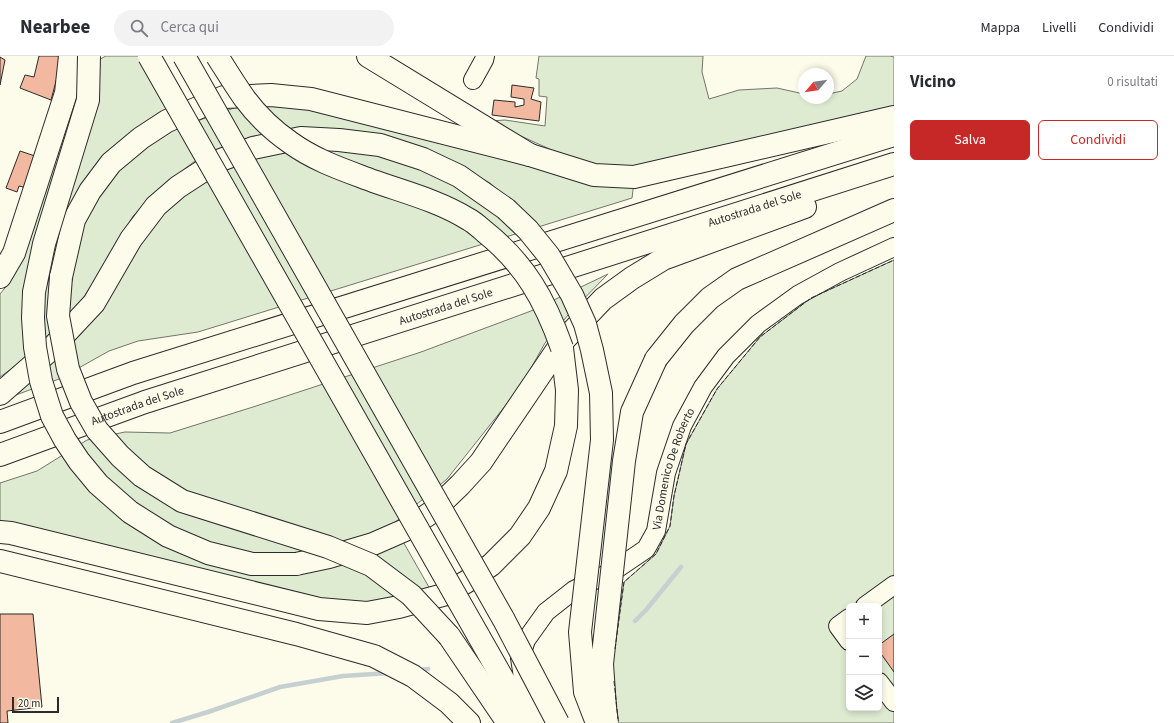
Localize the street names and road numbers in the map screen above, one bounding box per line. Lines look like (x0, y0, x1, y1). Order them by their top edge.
street label: Autostrada del Sole (706, 185, 804, 231)
street label: Autostrada del Sole (397, 284, 495, 329)
street label: Autostrada del Sole (88, 382, 186, 430)
street label: Via Domenico De Roberto (648, 404, 699, 531)

